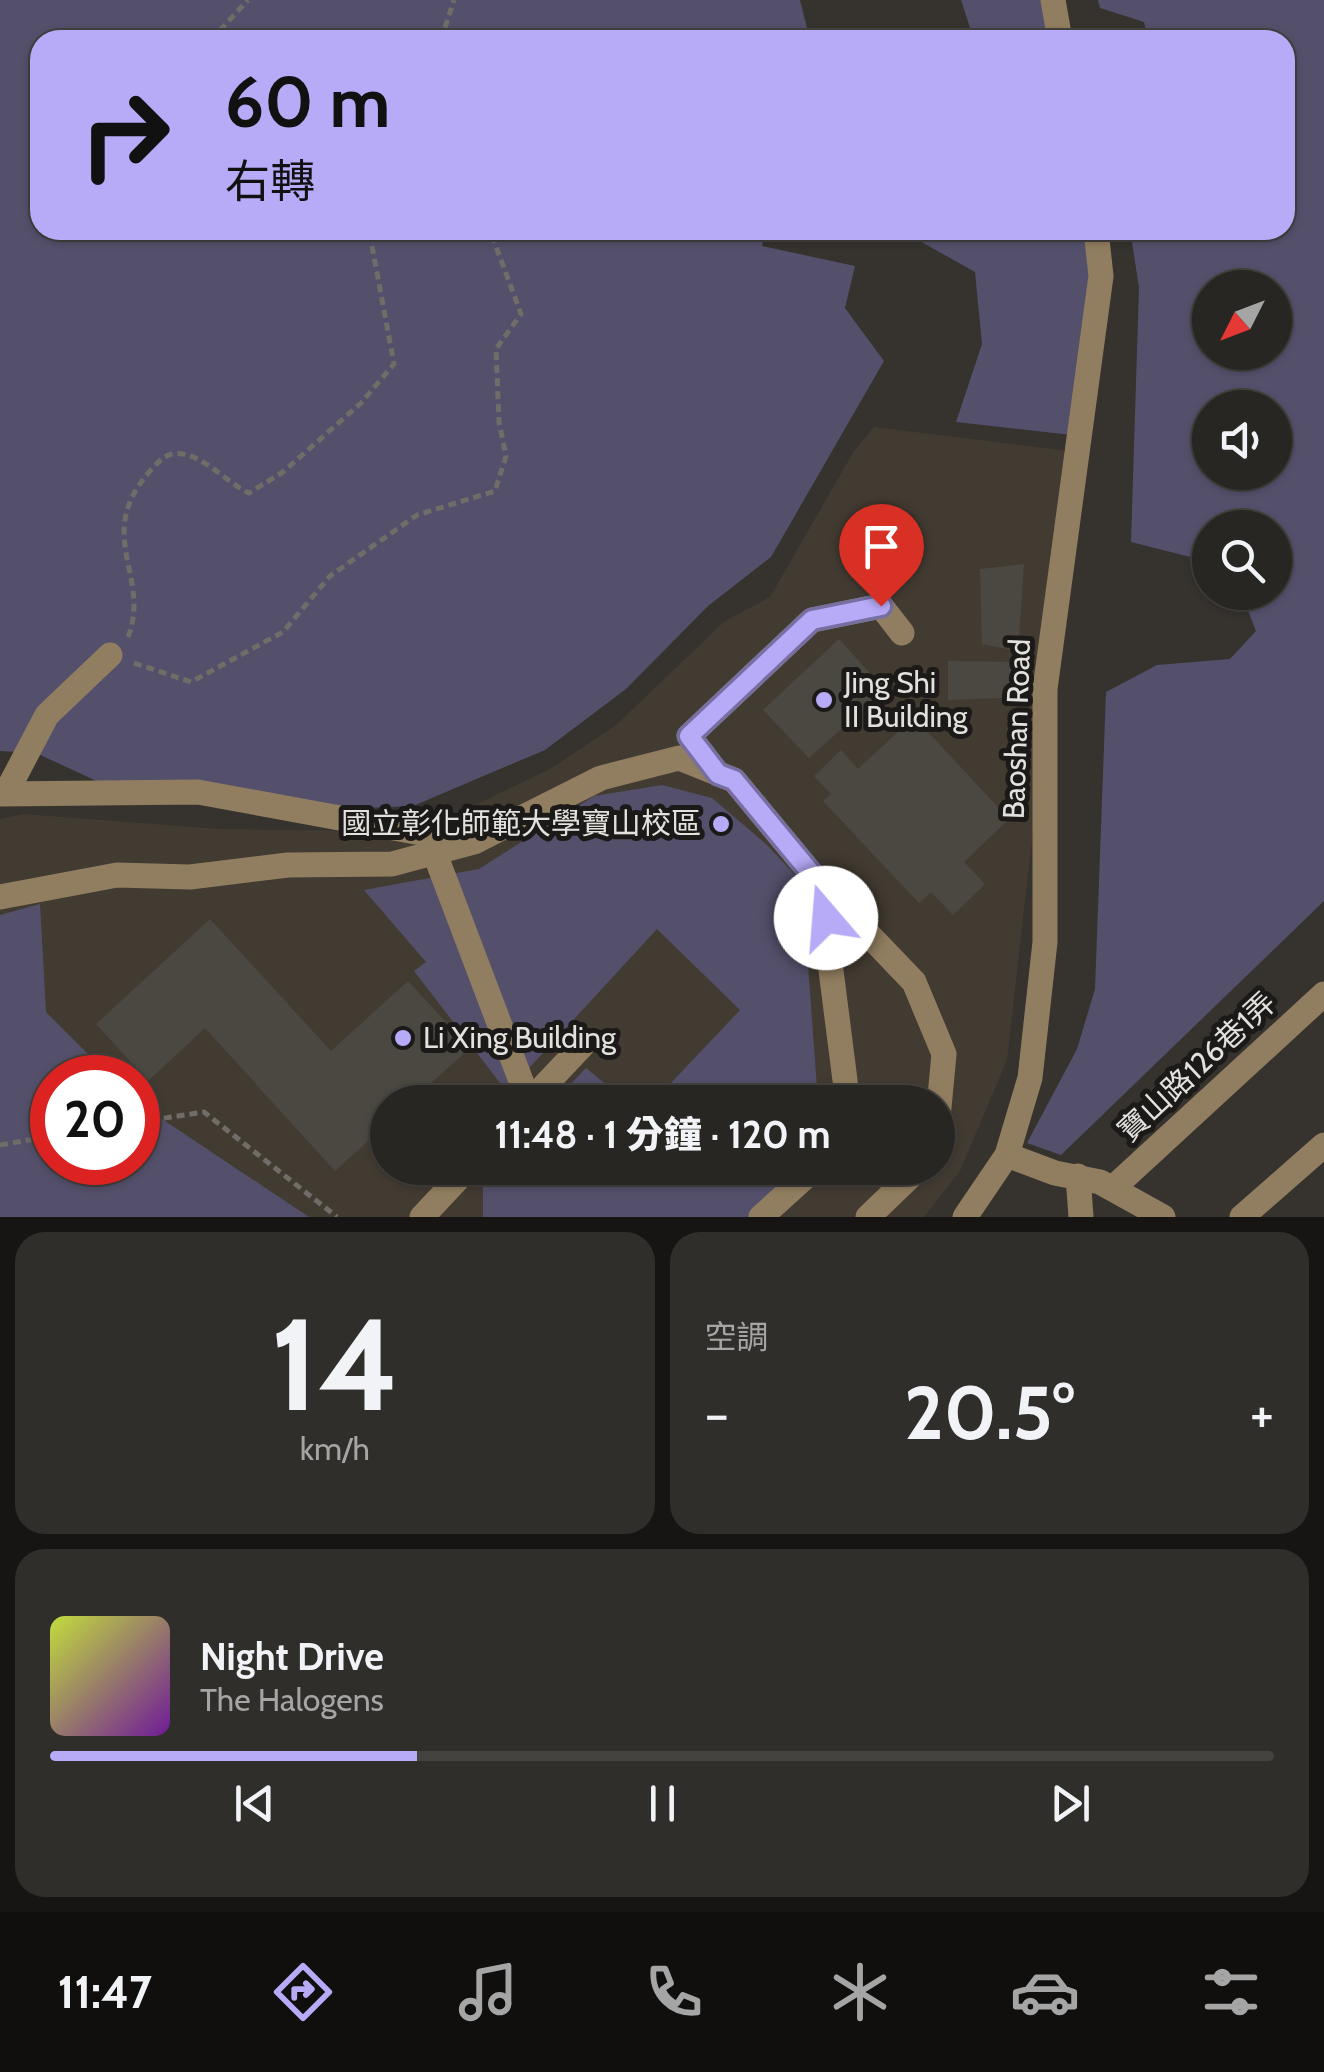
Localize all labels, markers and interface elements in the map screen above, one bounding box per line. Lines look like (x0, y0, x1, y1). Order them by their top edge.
text: 60 m (225, 59, 390, 145)
icon: right (60, 70, 190, 200)
text: 右轉 (225, 154, 315, 208)
north arrow (1192, 270, 1292, 370)
map controls (1192, 270, 1292, 610)
button: sound (1192, 390, 1292, 490)
pin (839, 504, 924, 607)
button: search (1192, 510, 1292, 610)
icon: arrive (854, 519, 909, 574)
street label: Baoshan Road (995, 638, 1038, 820)
place label: Jing Shi II Building (843, 664, 969, 735)
marker: Jing Shi II Building (813, 689, 835, 711)
place label: 國立彰化師範大學寶山校區 (341, 805, 701, 842)
marker: 國立彰化師範大學寶山校區 (710, 813, 732, 835)
position arrow (774, 866, 878, 970)
street label: 寶山路126巷1弄 (1110, 984, 1283, 1149)
place label: Li Xing Building (423, 1019, 617, 1056)
marker: Li Xing Building (392, 1027, 414, 1049)
speed limit sign: 20 (30, 1055, 160, 1185)
text: 11:48 · 1 分鐘 · 120 m (495, 1111, 830, 1158)
text: 14 (270, 1285, 399, 1443)
text: 空調 (705, 1317, 769, 1356)
text: 20.5° (904, 1367, 1074, 1458)
text: − (705, 1380, 729, 1447)
text: + (1250, 1380, 1274, 1447)
text: km/h (300, 1429, 370, 1468)
text: Night Drive (200, 1633, 384, 1680)
text: The Halogens (200, 1680, 384, 1719)
icon: previous (227, 1776, 282, 1831)
icon: pause (635, 1776, 690, 1831)
icon: next (1043, 1776, 1098, 1831)
icon: directions (268, 1957, 338, 2027)
icon: music (453, 1957, 523, 2027)
icon: phone (639, 1957, 709, 2027)
icon: climate (825, 1957, 895, 2027)
icon: car (1010, 1957, 1080, 2027)
icon: filters (1196, 1957, 1266, 2027)
text: 11:47 (58, 1965, 152, 2019)

